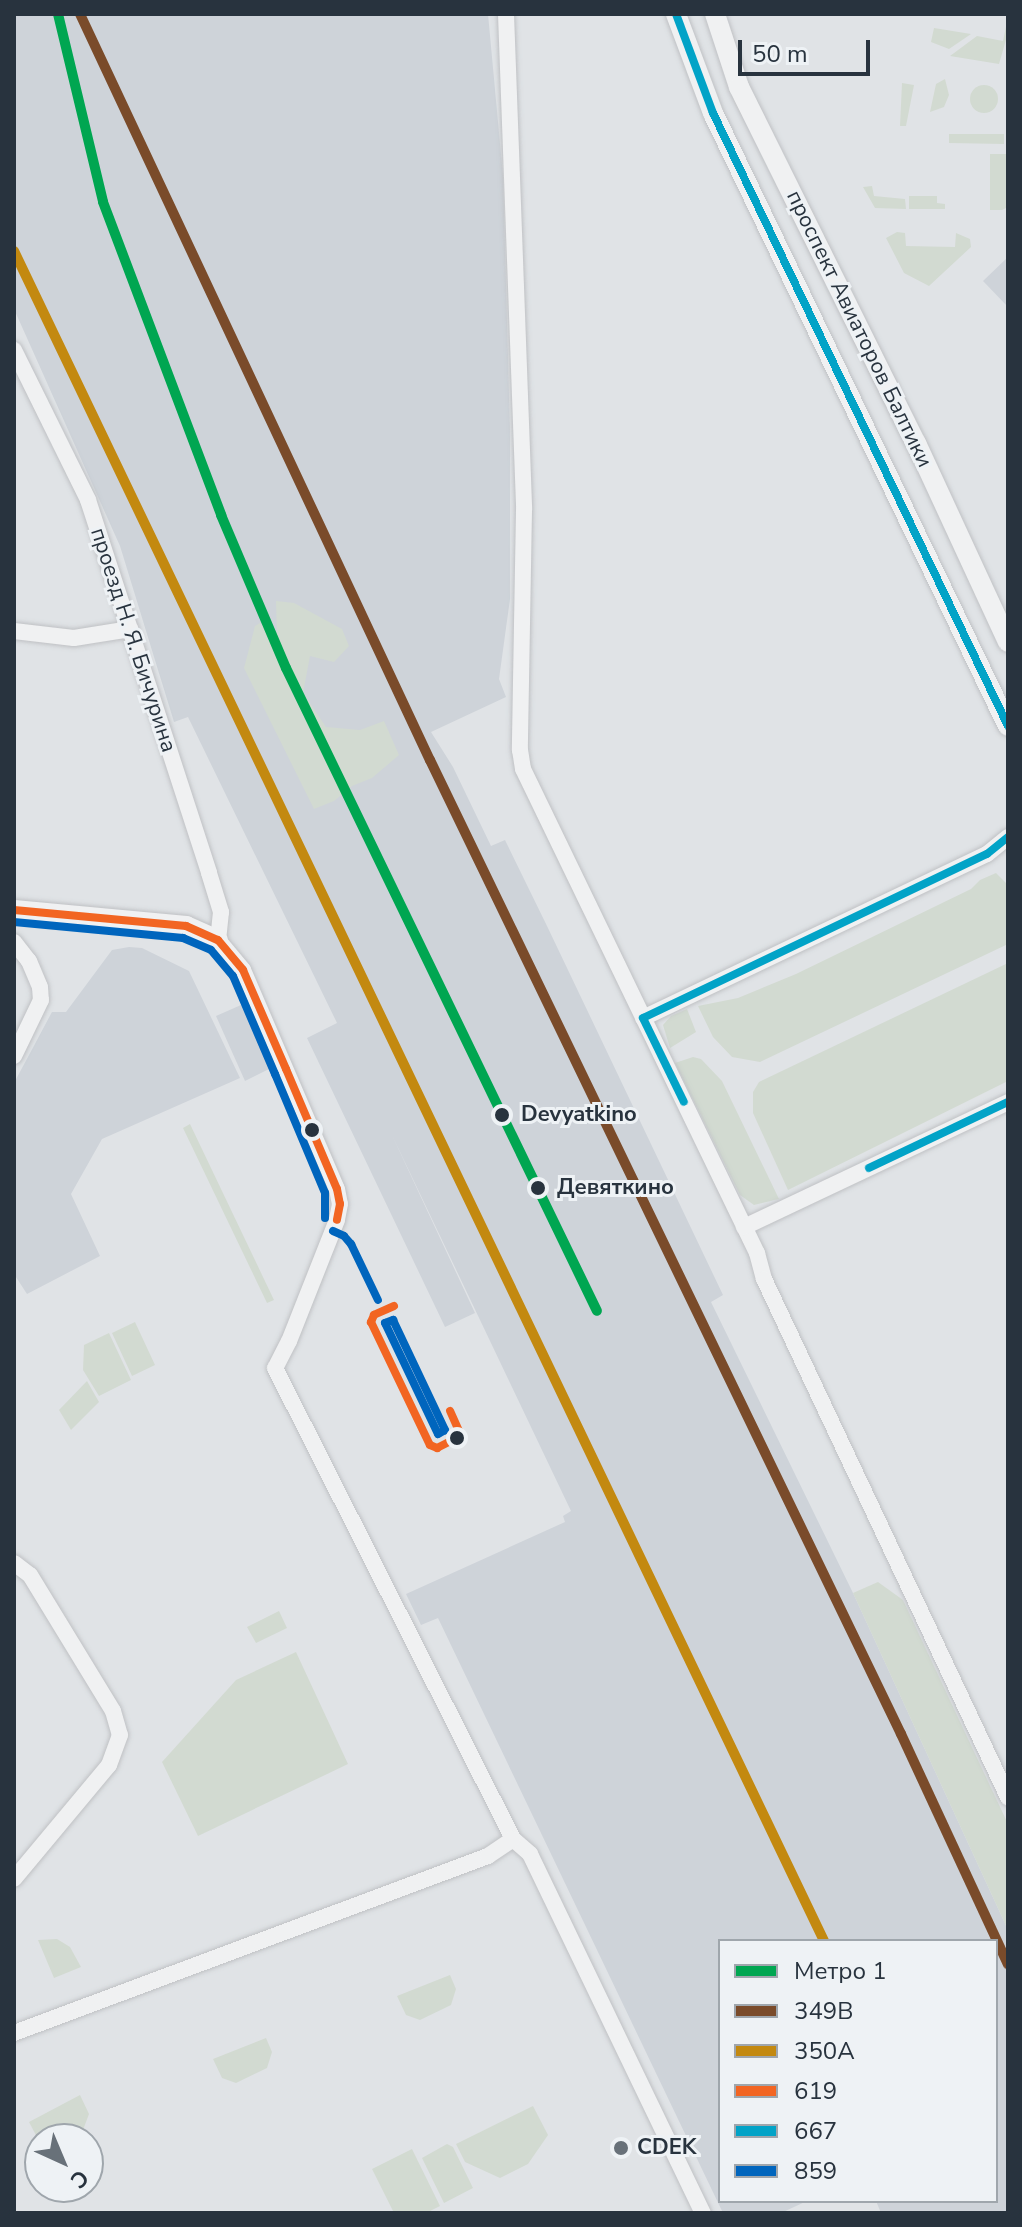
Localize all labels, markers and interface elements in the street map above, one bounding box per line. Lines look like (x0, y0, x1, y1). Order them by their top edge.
scale bar (742, 24, 874, 74)
text: 50 m (752, 38, 808, 70)
street label: проспект Авиаторов Балтики (780, 186, 938, 472)
street label: проезд Н. Я. Бичурина (84, 524, 182, 756)
place label: Devyatkino (521, 1102, 637, 1128)
marker: Devyatkino (490, 1103, 514, 1127)
unlabelled marker (304, 1122, 320, 1138)
place label: Девяткино (557, 1175, 674, 1201)
marker: Девяткино (526, 1176, 550, 1200)
unlabelled marker (449, 1430, 465, 1446)
legend (718, 1939, 998, 2203)
text: Метро 1 (794, 1955, 887, 1987)
text: 349В (794, 1995, 853, 2027)
text: 350А (794, 2035, 855, 2067)
text: 619 (794, 2075, 837, 2107)
text: 667 (794, 2115, 837, 2147)
north arrow (24, 2123, 104, 2203)
place label: CDEK (637, 2135, 696, 2161)
marker: CDEK (612, 2139, 630, 2157)
text: 859 (794, 2155, 837, 2187)
text: С (63, 2163, 95, 2195)

